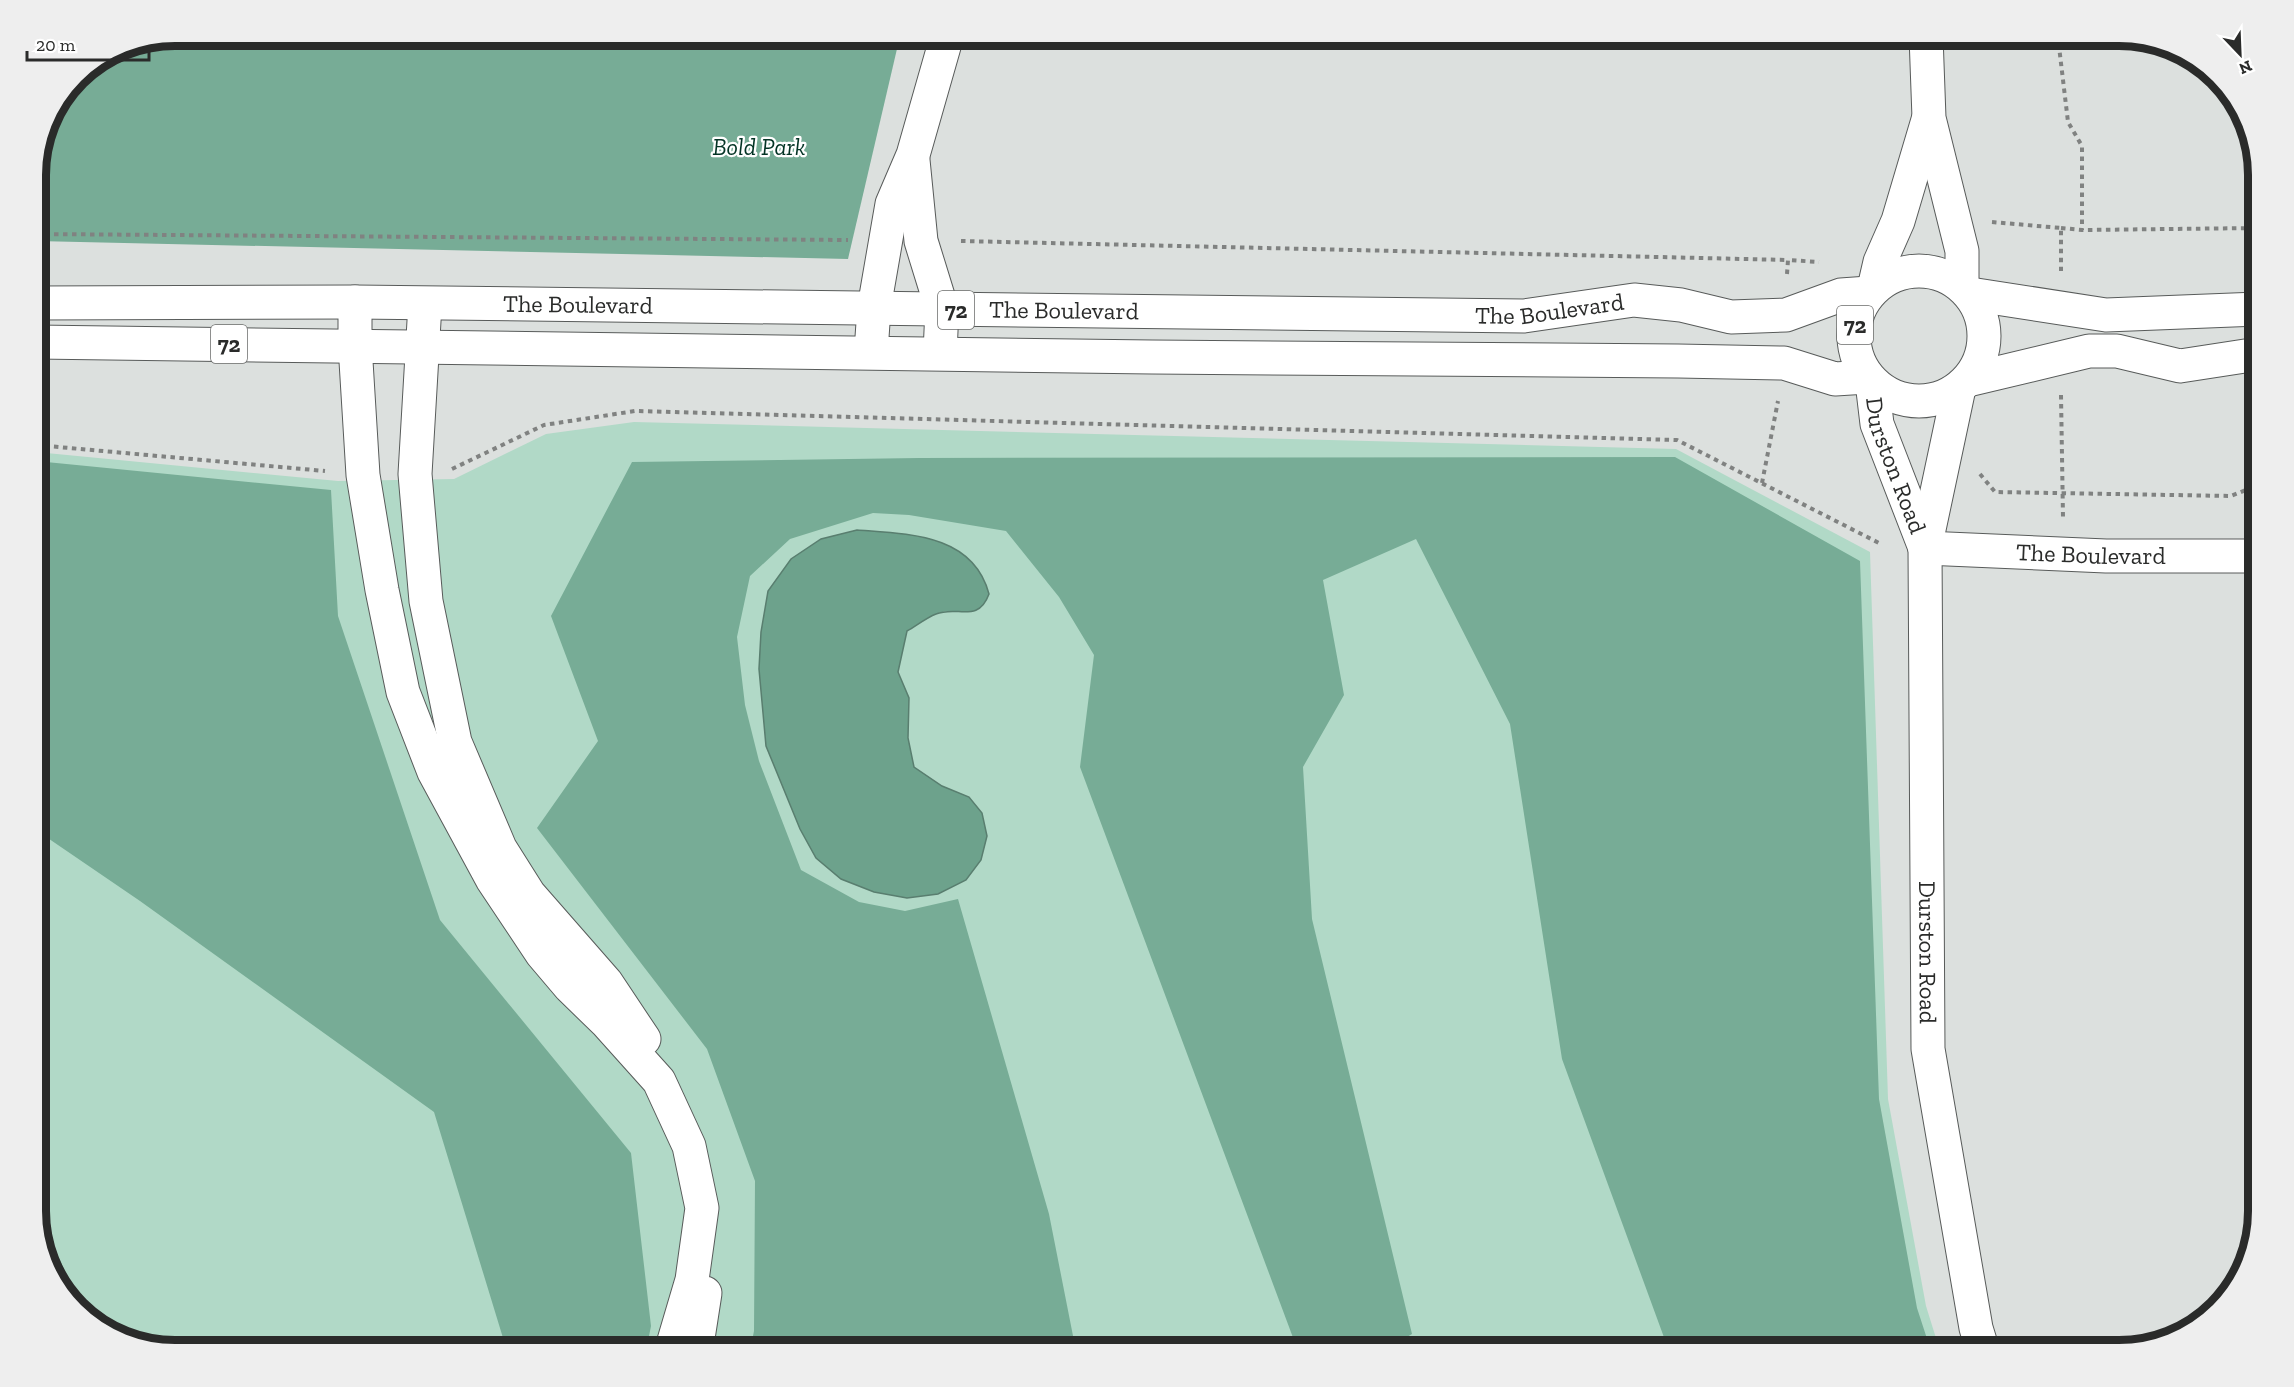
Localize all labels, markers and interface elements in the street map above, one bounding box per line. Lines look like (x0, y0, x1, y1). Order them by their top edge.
scale bar (27, 24, 148, 62)
north arrow (2210, 24, 2270, 84)
text: 20 m (36, 34, 76, 56)
text: N (2236, 56, 2255, 78)
park label: Bold Park (712, 132, 806, 161)
street label: The Boulevard (1475, 287, 1626, 330)
street label: The Boulevard (503, 289, 653, 320)
road number: 72 (938, 291, 974, 329)
street label: The Boulevard (989, 295, 1139, 325)
road number: 72 (1837, 306, 1873, 344)
road number: 72 (211, 325, 247, 363)
street label: Durston Road (1860, 396, 1933, 537)
street label: The Boulevard (2015, 537, 2166, 570)
street label: Durston Road (1913, 881, 1943, 1024)

